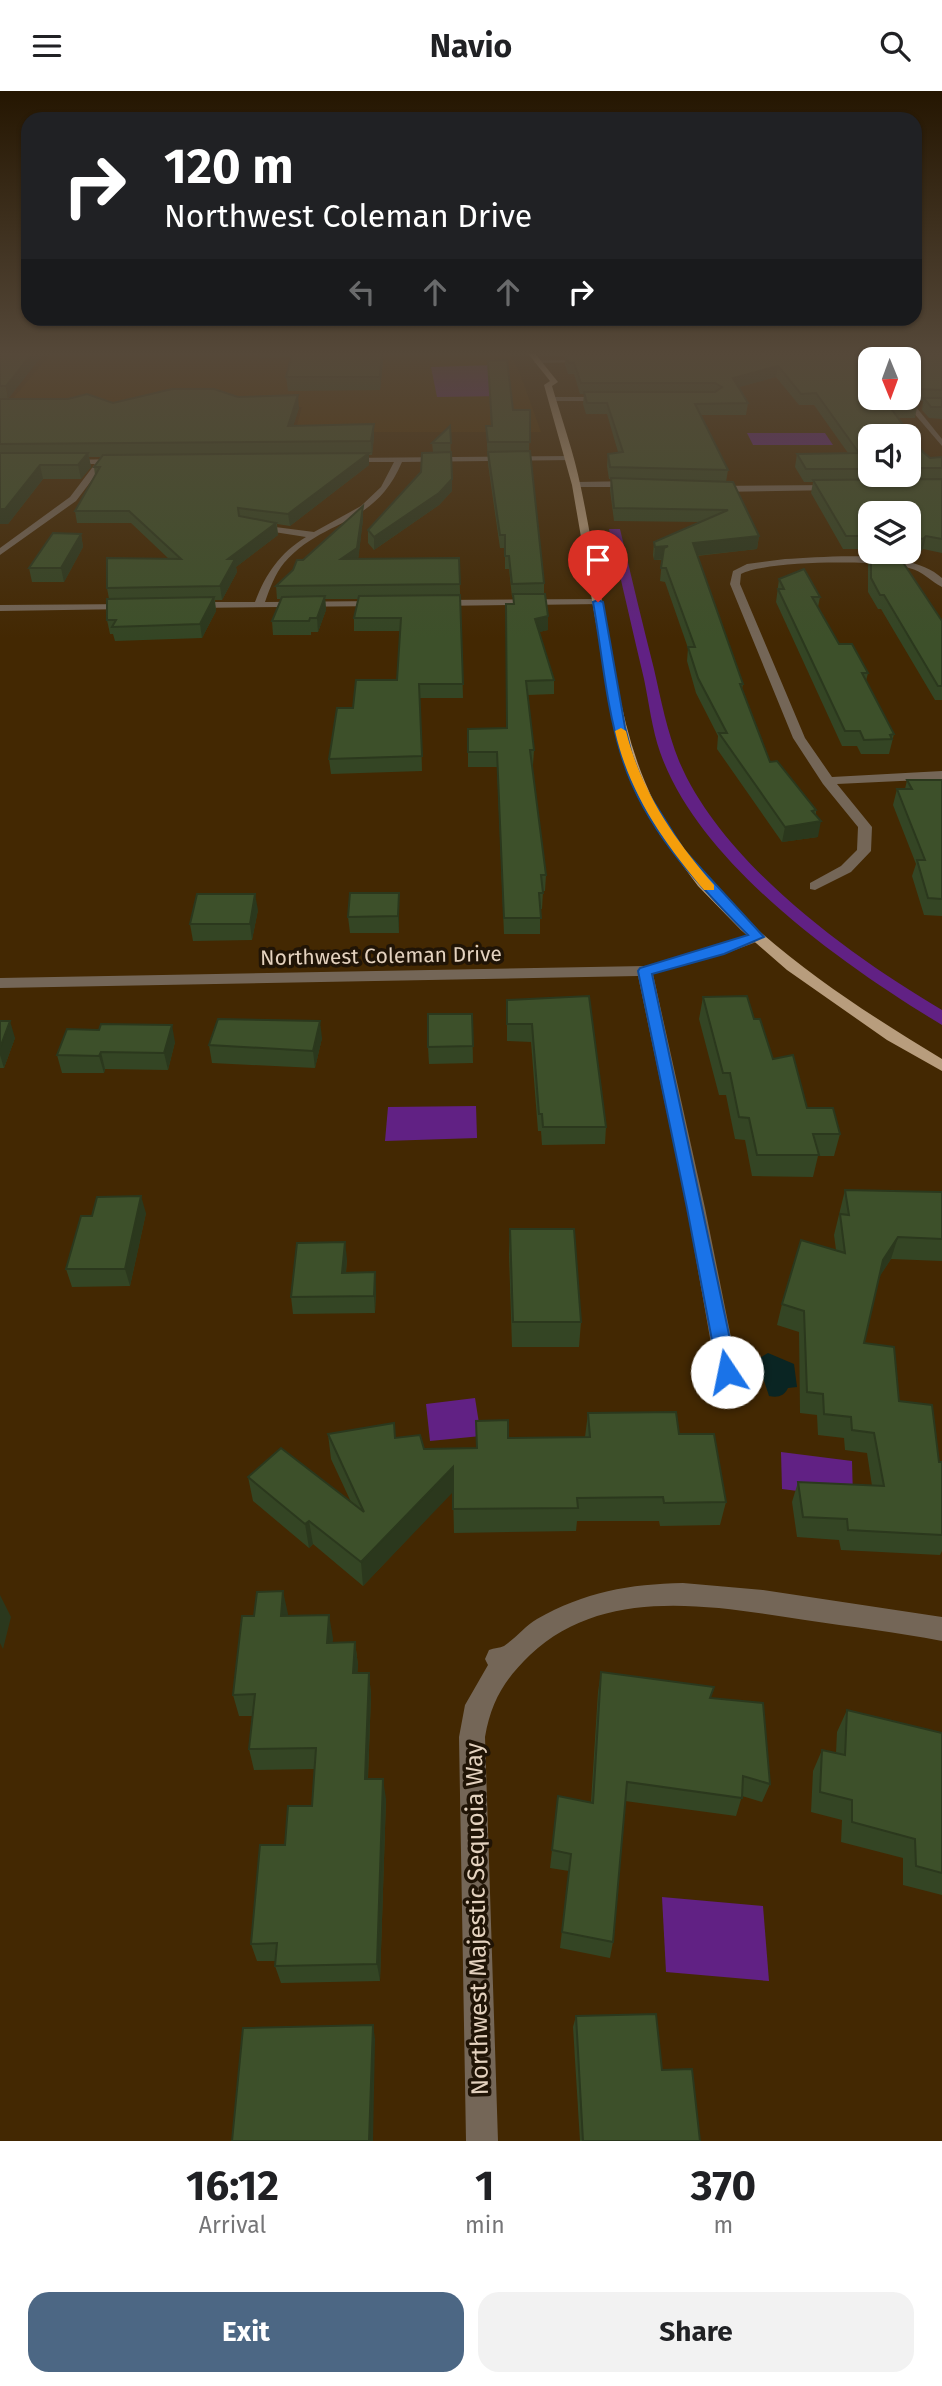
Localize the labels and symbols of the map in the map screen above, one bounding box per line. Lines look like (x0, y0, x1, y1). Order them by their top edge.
north arrow (858, 347, 920, 409)
pin (568, 530, 628, 602)
street label: Northwest Coleman Drive (260, 941, 502, 971)
position arrow (690, 1335, 764, 1409)
street label: Northwest Majestic Sequoia Way (460, 1742, 494, 2096)

